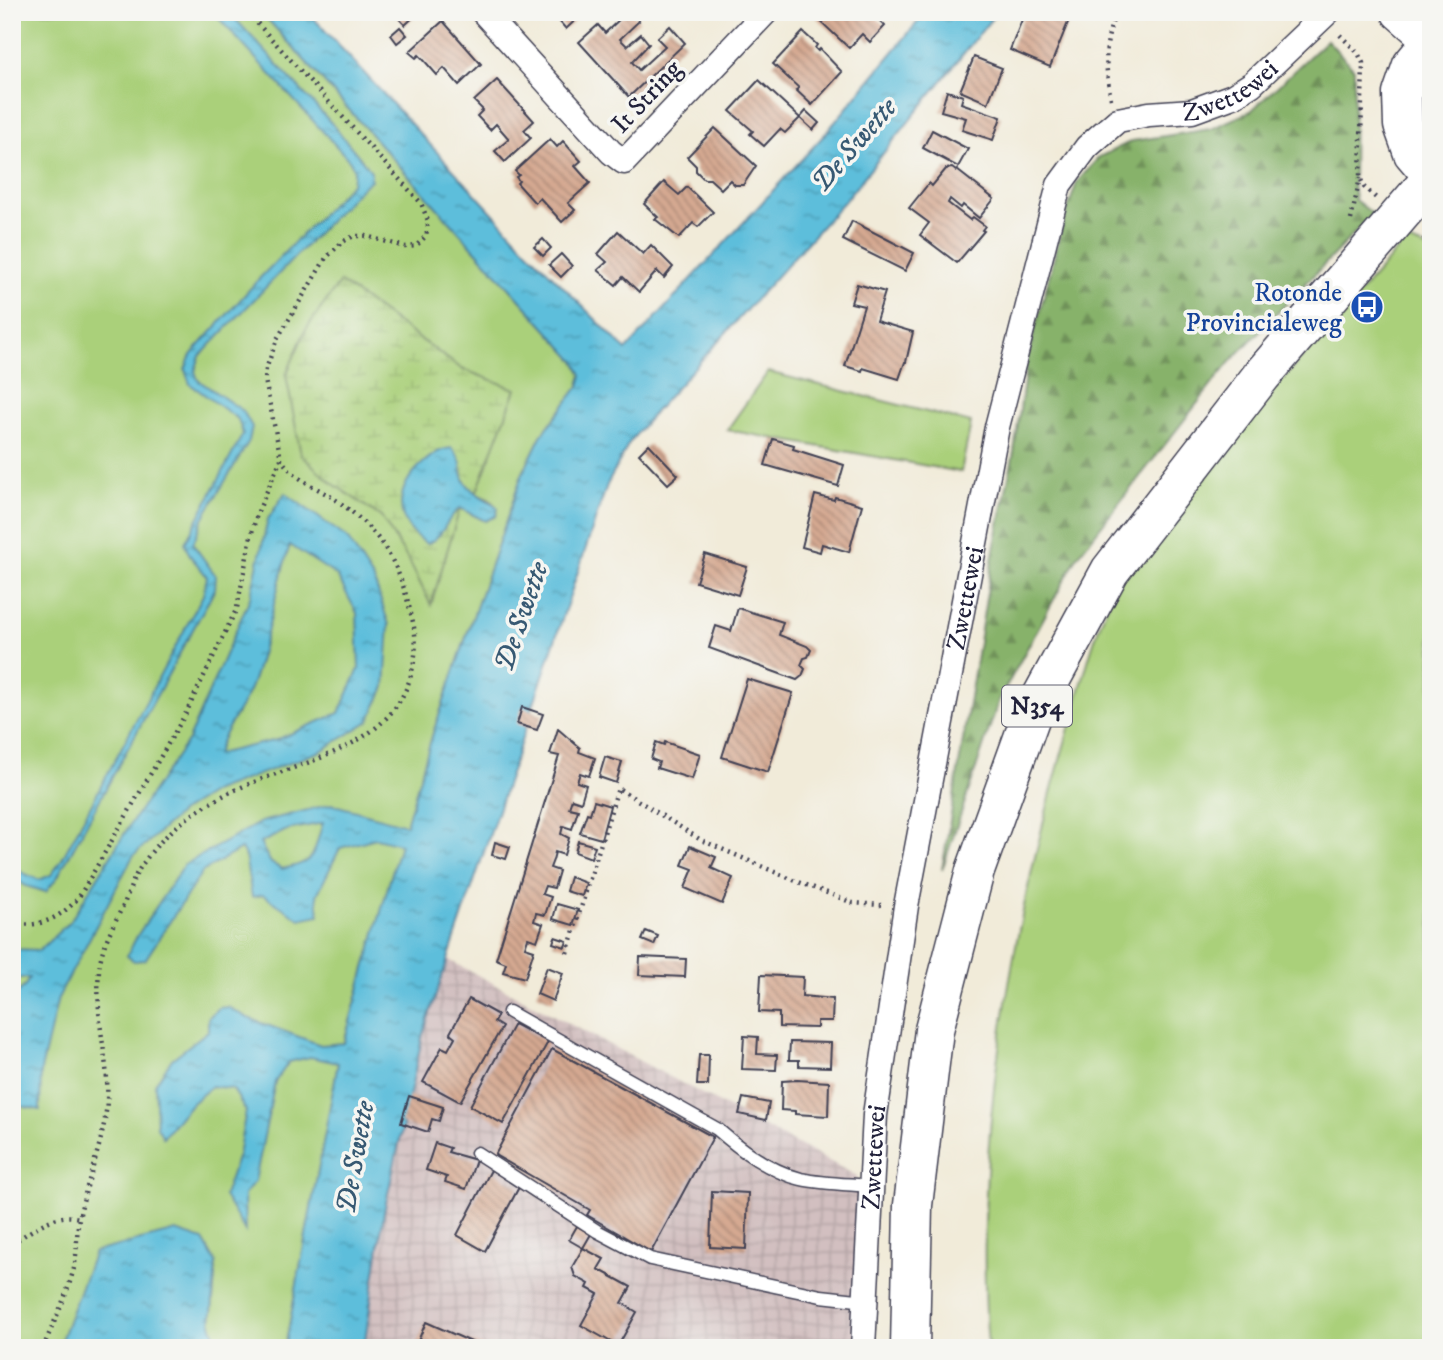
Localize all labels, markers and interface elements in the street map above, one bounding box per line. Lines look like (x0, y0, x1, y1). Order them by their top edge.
street label: It String (605, 53, 690, 141)
street label: Zwettewei (1182, 53, 1286, 130)
water label: De Swette (804, 90, 905, 199)
place label: Rotonde Provincialeweg (1186, 277, 1342, 340)
bus stop icon: Rotonde Provincialeweg (1348, 288, 1386, 326)
street label: Zwettewei (940, 544, 992, 653)
water label: De Swette (486, 556, 557, 676)
road number: N354 (1002, 686, 1072, 726)
water label: De Swette (328, 1097, 383, 1216)
street label: Zwettewei (855, 1103, 894, 1211)

